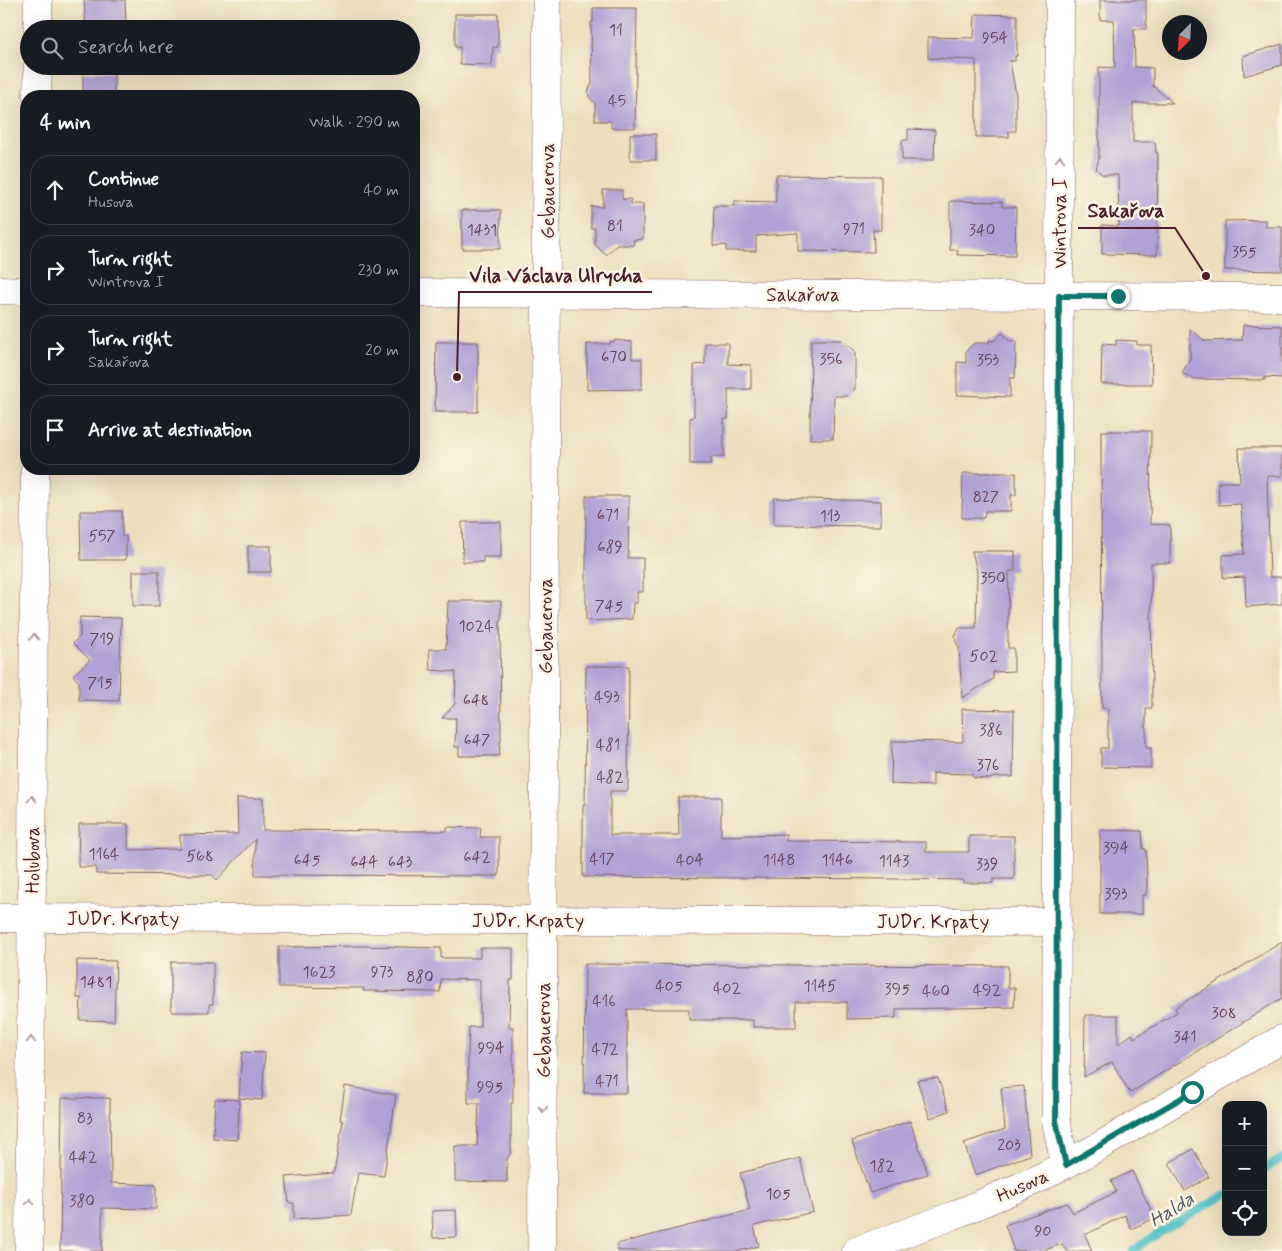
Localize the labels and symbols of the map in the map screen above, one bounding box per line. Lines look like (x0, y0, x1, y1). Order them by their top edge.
north arrow (1162, 15, 1207, 60)
house number: 11 (609, 20, 623, 41)
house number: 954 (982, 28, 1008, 49)
house number: 45 (608, 91, 626, 112)
street label: Gebauerova (536, 143, 561, 239)
one-way arrow (1055, 155, 1065, 163)
street label: Wintrova I (1048, 178, 1073, 268)
callout: Sakařova (1078, 193, 1175, 228)
text: Sakařova (1087, 198, 1165, 225)
house number: 81 (607, 216, 623, 237)
house number: 971 (843, 219, 865, 240)
house number: 1431 (467, 220, 497, 241)
house number: 340 (969, 220, 995, 241)
house number: 355 (1232, 242, 1256, 263)
callout: Vila Václava Ulrycha (459, 257, 652, 292)
text: Vila Václava Ulrycha (469, 263, 643, 290)
street label: Sakařova (766, 283, 840, 308)
route end (1107, 285, 1130, 308)
house number: 670 (601, 347, 627, 368)
house number: 356 (819, 349, 843, 370)
house number: 353 (977, 350, 1000, 371)
house number: 827 (973, 487, 999, 508)
house number: 671 (597, 505, 619, 526)
house number: 113 (820, 506, 841, 527)
house number: 557 (88, 526, 116, 547)
house number: 689 (597, 537, 623, 558)
house number: 350 (980, 568, 1006, 589)
street label: Gebauerova (534, 578, 559, 674)
house number: 745 (595, 596, 623, 617)
house number: 1024 (458, 616, 494, 637)
house number: 719 (89, 629, 115, 650)
one-way arrow (29, 632, 39, 640)
house number: 502 (970, 646, 999, 667)
house number: 715 (87, 673, 113, 694)
house number: 493 (594, 687, 620, 708)
house number: 648 (463, 690, 489, 711)
house number: 386 (979, 720, 1003, 741)
house number: 647 (464, 730, 490, 751)
house number: 481 (596, 735, 620, 756)
house number: 376 (977, 755, 999, 776)
house number: 482 (596, 767, 624, 788)
one-way arrow (27, 795, 38, 803)
street label: Holubova (21, 827, 46, 893)
house number: 394 (1103, 838, 1129, 859)
house number: 1164 (89, 844, 119, 865)
house number: 568 (186, 846, 214, 867)
house number: 642 (463, 847, 491, 868)
house number: 417 (589, 849, 615, 870)
house number: 645 (294, 850, 320, 871)
house number: 404 (676, 850, 704, 871)
house number: 1148 (763, 850, 795, 871)
house number: 1146 (821, 850, 853, 871)
house number: 1143 (879, 851, 909, 872)
house number: 644 (350, 852, 378, 873)
house number: 643 (388, 852, 413, 873)
house number: 339 (976, 854, 998, 875)
house number: 393 (1104, 884, 1128, 905)
street label: JUDr. Krpaty (67, 907, 179, 932)
street label: JUDr. Krpaty (472, 909, 584, 934)
street label: JUDr. Krpaty (877, 910, 989, 935)
house number: 1623 (303, 962, 335, 983)
house number: 973 (371, 962, 394, 983)
house number: 880 (406, 967, 434, 988)
house number: 1481 (80, 972, 112, 993)
house number: 405 (655, 976, 683, 997)
house number: 1145 (803, 976, 837, 997)
house number: 402 (713, 978, 741, 999)
house number: 395 (884, 979, 910, 1000)
house number: 492 (973, 980, 1002, 1001)
house number: 460 (922, 981, 950, 1002)
street label: Gebauerova (532, 982, 557, 1078)
house number: 416 (592, 991, 616, 1012)
house number: 308 (1211, 1003, 1237, 1024)
house number: 341 (1173, 1027, 1197, 1048)
one-way arrow (26, 1036, 36, 1044)
house number: 994 (478, 1038, 504, 1059)
house number: 472 (592, 1039, 619, 1060)
house number: 471 (595, 1071, 619, 1092)
house number: 995 (477, 1077, 503, 1098)
route start (1181, 1081, 1204, 1104)
one-way arrow (538, 1105, 548, 1113)
house number: 83 (77, 1108, 93, 1129)
house number: 203 (997, 1135, 1021, 1156)
house number: 442 (69, 1147, 98, 1168)
house number: 182 (869, 1156, 895, 1177)
street label: Husova (993, 1164, 1053, 1209)
house number: 105 (765, 1184, 791, 1205)
water label: Halda (1144, 1186, 1200, 1235)
house number: 380 (69, 1191, 95, 1212)
one-way arrow (25, 1198, 35, 1206)
house number: 90 (1034, 1221, 1052, 1242)

